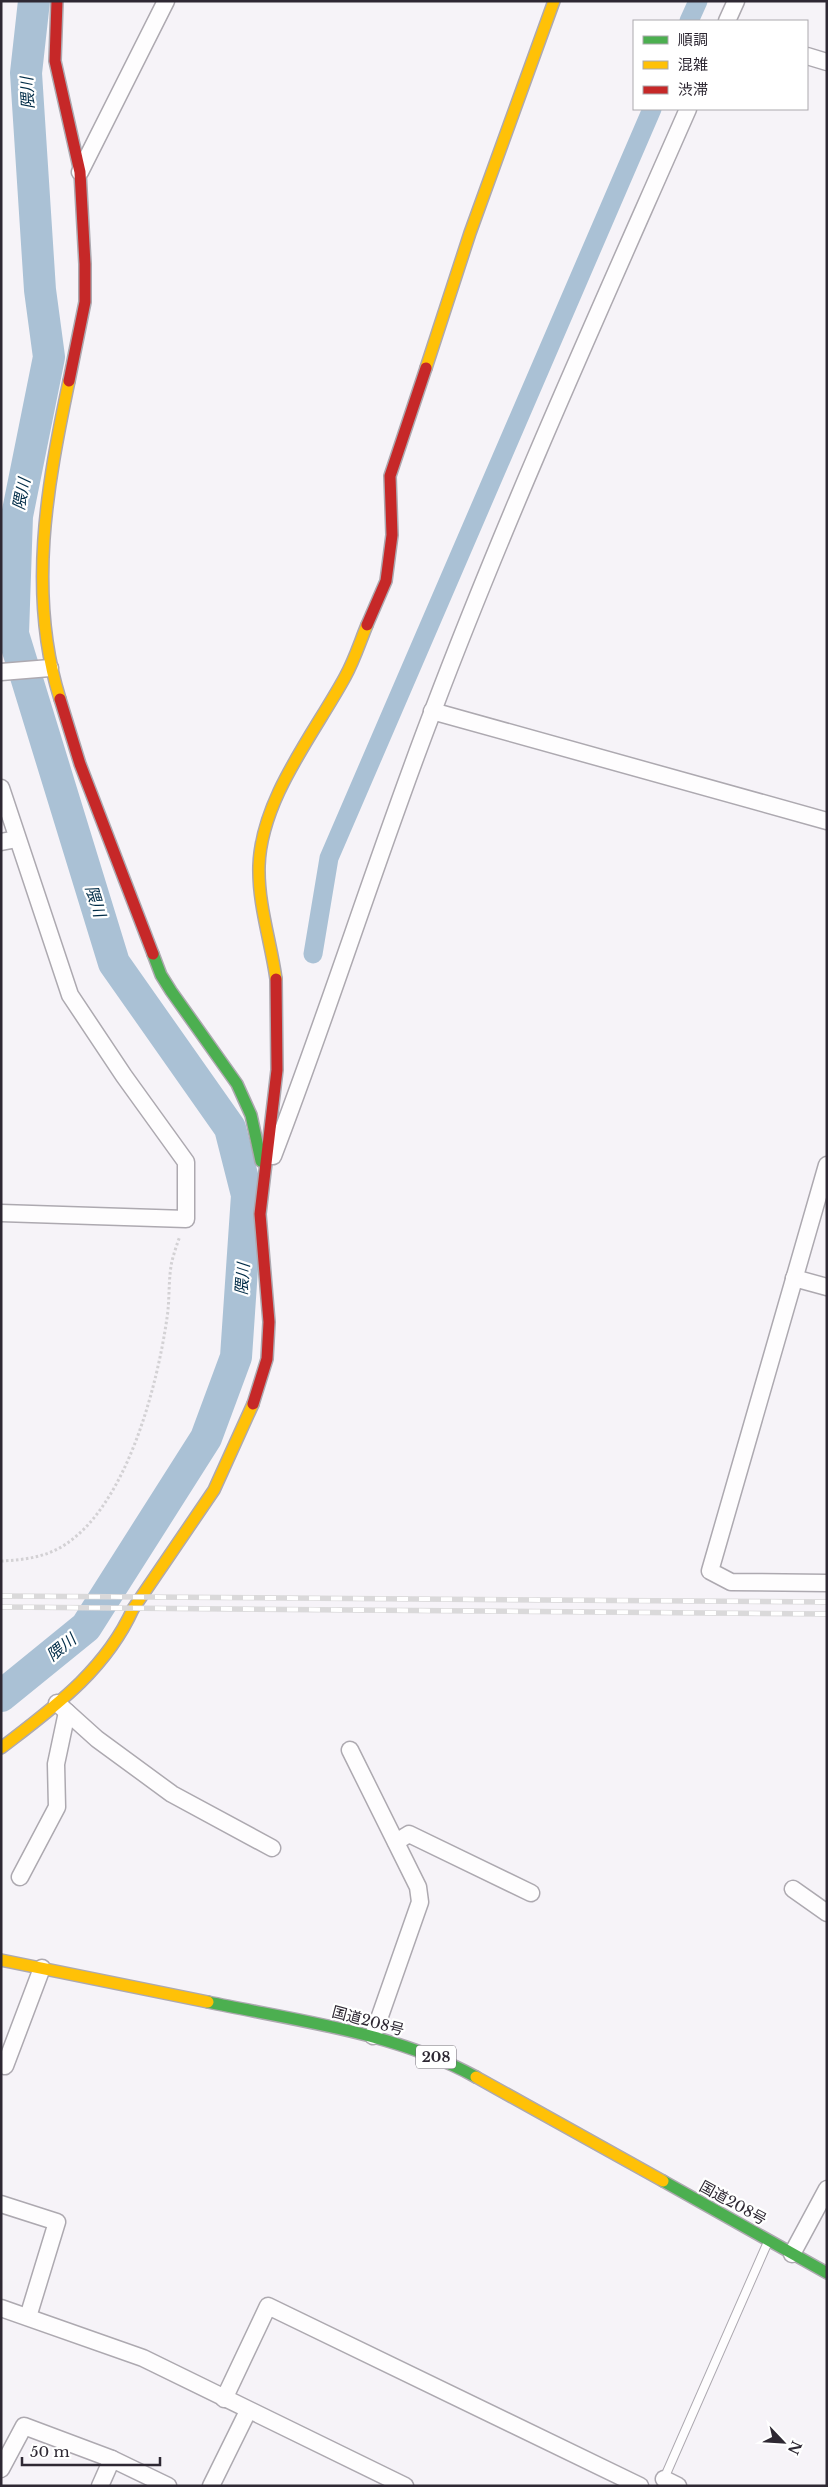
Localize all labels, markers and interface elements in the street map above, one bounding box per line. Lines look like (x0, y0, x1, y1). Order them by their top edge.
legend (633, 20, 808, 110)
text: 順調 (678, 30, 708, 49)
text: 混雑 (678, 55, 708, 74)
water label: 隈川 (16, 75, 38, 110)
text: 渋滞 (678, 80, 708, 99)
water label: 隈川 (8, 474, 34, 512)
water label: 隈川 (82, 883, 111, 921)
water label: 隈川 (231, 1260, 253, 1296)
water label: 隈川 (42, 1628, 81, 1665)
street label: 国道208号 (330, 2002, 406, 2039)
road number: 208 (416, 2045, 456, 2068)
street label: 国道208号 (696, 2176, 770, 2229)
north arrow (758, 2417, 808, 2467)
scale bar (22, 2434, 160, 2466)
text: N (784, 2438, 806, 2457)
text: 50 m (30, 2442, 70, 2461)

